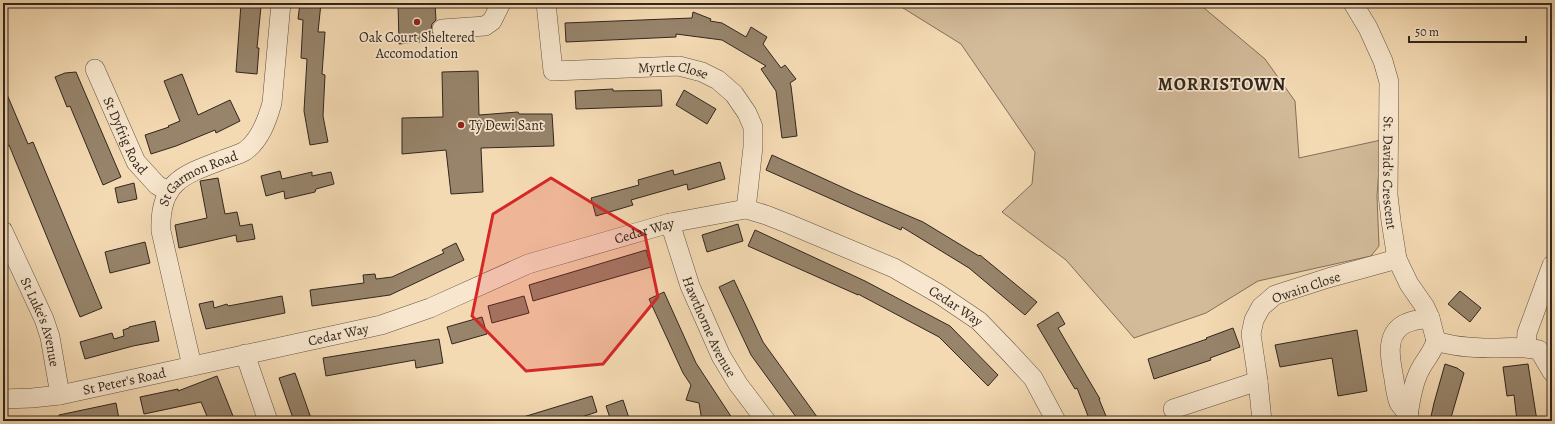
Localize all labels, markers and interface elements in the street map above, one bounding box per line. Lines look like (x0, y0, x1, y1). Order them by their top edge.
marker: Oak Court Sheltered Accomodation (412, 17, 422, 27)
scale bar (1409, 18, 1526, 44)
text: 50 m (1415, 24, 1439, 40)
place label: Oak Court Sheltered Accomodation (359, 28, 476, 63)
street label: Myrtle Close (638, 57, 712, 84)
district label: MORRISTOWN (1158, 72, 1286, 96)
street label: St Dyfrig Road (98, 94, 152, 179)
place label: Tŷ Dewi Sant (469, 116, 544, 135)
street label: St. David's Crescent (1378, 116, 1401, 231)
marker: Tŷ Dewi Sant (456, 120, 466, 130)
street label: St Garmon Road (154, 146, 241, 209)
street label: Cedar Way (612, 213, 676, 249)
street label: Owain Close (1269, 267, 1343, 308)
street label: St Luke's Avenue (16, 274, 64, 368)
street label: Hawthorne Avenue (678, 274, 741, 381)
street label: Cedar Way (925, 281, 987, 331)
street label: Cedar Way (306, 319, 371, 351)
street label: St Peter's Road (81, 363, 168, 400)

